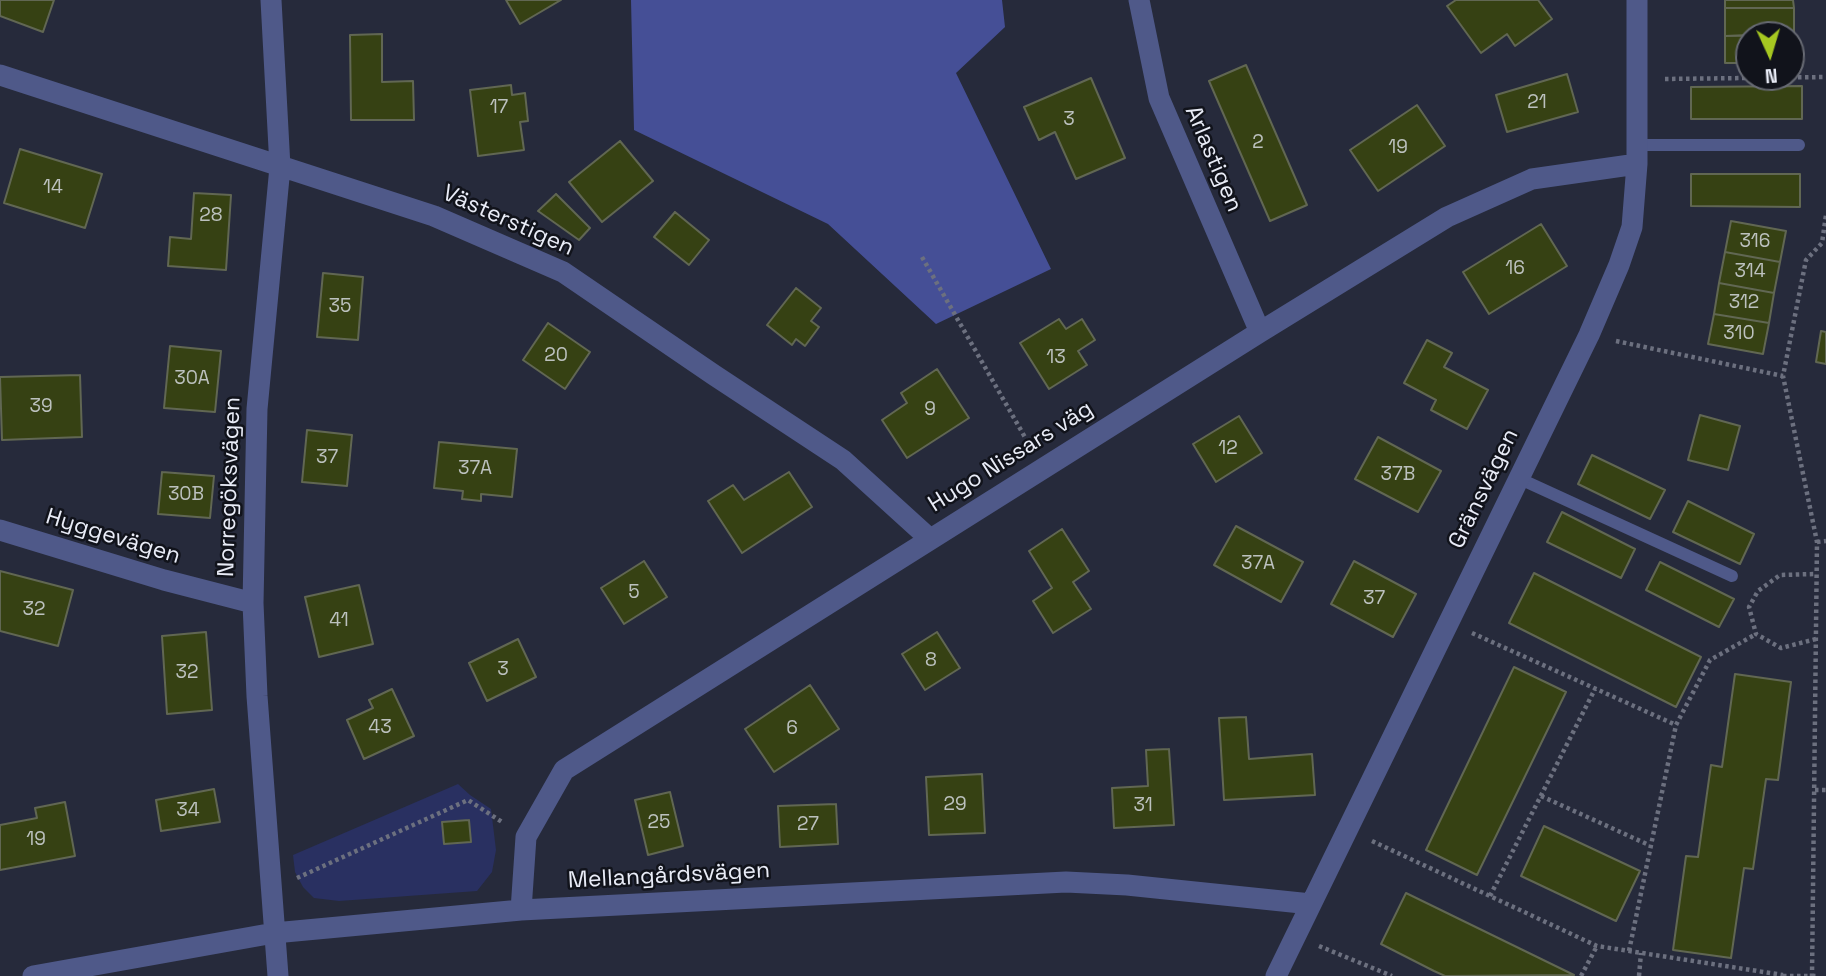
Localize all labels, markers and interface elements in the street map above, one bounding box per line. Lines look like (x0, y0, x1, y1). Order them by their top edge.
north arrow (1735, 21, 1805, 91)
text: N (1764, 63, 1779, 88)
house number: 21 (1527, 92, 1547, 114)
house number: 17 (490, 97, 508, 119)
street label: Arlastigen (1178, 102, 1248, 216)
house number: 3 (1063, 109, 1075, 131)
house number: 2 (1252, 132, 1264, 154)
house number: 19 (1388, 137, 1408, 159)
house number: 14 (43, 177, 63, 199)
street label: Västerstigen (438, 180, 578, 262)
house number: 28 (199, 205, 223, 227)
house number: 316 (1740, 231, 1770, 253)
house number: 16 (1505, 258, 1525, 280)
house number: 314 (1734, 261, 1766, 283)
house number: 312 (1729, 292, 1759, 314)
house number: 35 (329, 296, 351, 318)
house number: 310 (1723, 323, 1755, 345)
house number: 20 (544, 345, 568, 367)
house number: 13 (1046, 347, 1066, 369)
house number: 30A (174, 368, 210, 390)
street label: Hugo Nissars väg (924, 395, 1098, 519)
house number: 39 (29, 396, 53, 418)
street label: Norregöksvägen (213, 396, 247, 578)
house number: 9 (924, 399, 936, 421)
street label: Gränsvägen (1443, 425, 1525, 553)
house number: 12 (1218, 438, 1238, 460)
house number: 37 (316, 447, 338, 469)
house number: 37A (458, 458, 492, 480)
house number: 37B (1381, 464, 1415, 486)
house number: 30B (168, 484, 204, 506)
street label: Hyggevägen (42, 503, 184, 571)
house number: 37A (1241, 553, 1275, 575)
house number: 5 (628, 582, 640, 604)
house number: 37 (1363, 588, 1385, 610)
house number: 32 (23, 599, 45, 621)
house number: 41 (329, 610, 349, 632)
house number: 8 (925, 650, 937, 672)
house number: 3 (497, 659, 509, 681)
house number: 32 (176, 662, 198, 684)
house number: 43 (368, 717, 392, 739)
house number: 6 (786, 718, 798, 740)
house number: 29 (943, 794, 967, 816)
house number: 31 (1133, 795, 1153, 817)
house number: 34 (176, 800, 200, 822)
house number: 25 (648, 812, 670, 834)
house number: 27 (797, 814, 819, 836)
house number: 19 (26, 829, 46, 851)
street label: Mellangårdsvägen (567, 857, 771, 895)

